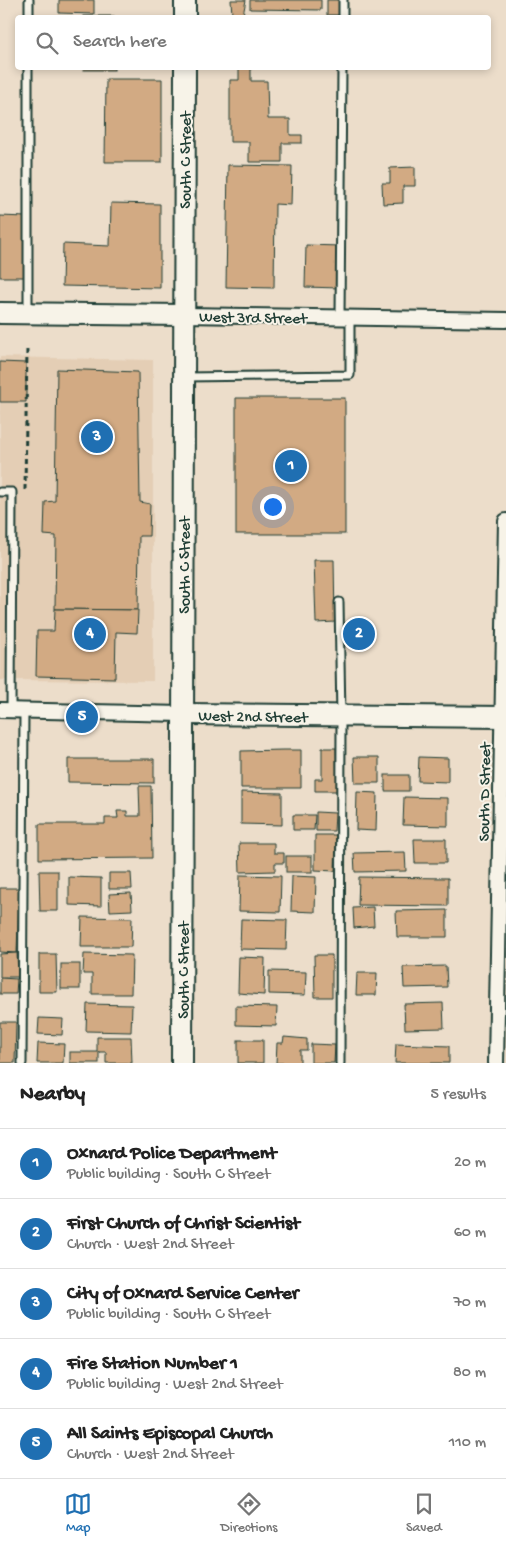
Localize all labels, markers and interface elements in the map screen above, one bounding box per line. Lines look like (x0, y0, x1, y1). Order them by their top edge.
search box (15, 15, 491, 70)
icon: search (33, 29, 61, 57)
text: Search here (73, 31, 167, 54)
street label: South C Street (178, 110, 197, 209)
street label: West 3rd Street (199, 309, 308, 330)
pin: 3 (81, 418, 113, 456)
pin: 1 (275, 447, 307, 485)
your location (260, 494, 286, 520)
street label: South C Street (177, 515, 196, 614)
pin: 4 (74, 615, 106, 653)
pin: 2 (343, 615, 375, 653)
pin: 5 (66, 698, 98, 736)
street label: West 2nd Street (198, 708, 309, 729)
street label: South D Street (476, 741, 497, 842)
street label: South C Street (176, 920, 195, 1019)
text: Nearby (20, 1083, 85, 1108)
text: 5 results (431, 1086, 486, 1105)
text: Oxnard Police Department (67, 1143, 276, 1166)
text: 1 (33, 1154, 39, 1173)
text: 20 m (454, 1154, 486, 1173)
text: Public building · South C Street (67, 1166, 270, 1185)
text: First Church of Christ Scientist (67, 1213, 300, 1236)
text: 2 (32, 1224, 40, 1243)
text: 60 m (454, 1224, 486, 1243)
text: Church · West 2nd Street (67, 1236, 233, 1255)
text: City of Oxnard Service Center (67, 1283, 299, 1306)
text: 3 (32, 1294, 40, 1313)
text: 70 m (453, 1294, 486, 1313)
text: Public building · South C Street (67, 1306, 270, 1325)
text: Fire Station Number 1 (67, 1353, 238, 1376)
text: 4 (32, 1364, 40, 1383)
text: 80 m (453, 1364, 486, 1383)
text: Public building · West 2nd Street (67, 1376, 282, 1395)
text: All Saints Episcopal Church (67, 1423, 273, 1446)
text: 5 (32, 1434, 40, 1453)
text: 110 m (449, 1434, 486, 1453)
text: Church · West 2nd Street (67, 1446, 233, 1465)
tab: Map (64, 1490, 92, 1537)
tab: Directions (221, 1490, 278, 1537)
tab: Saved (406, 1490, 442, 1537)

